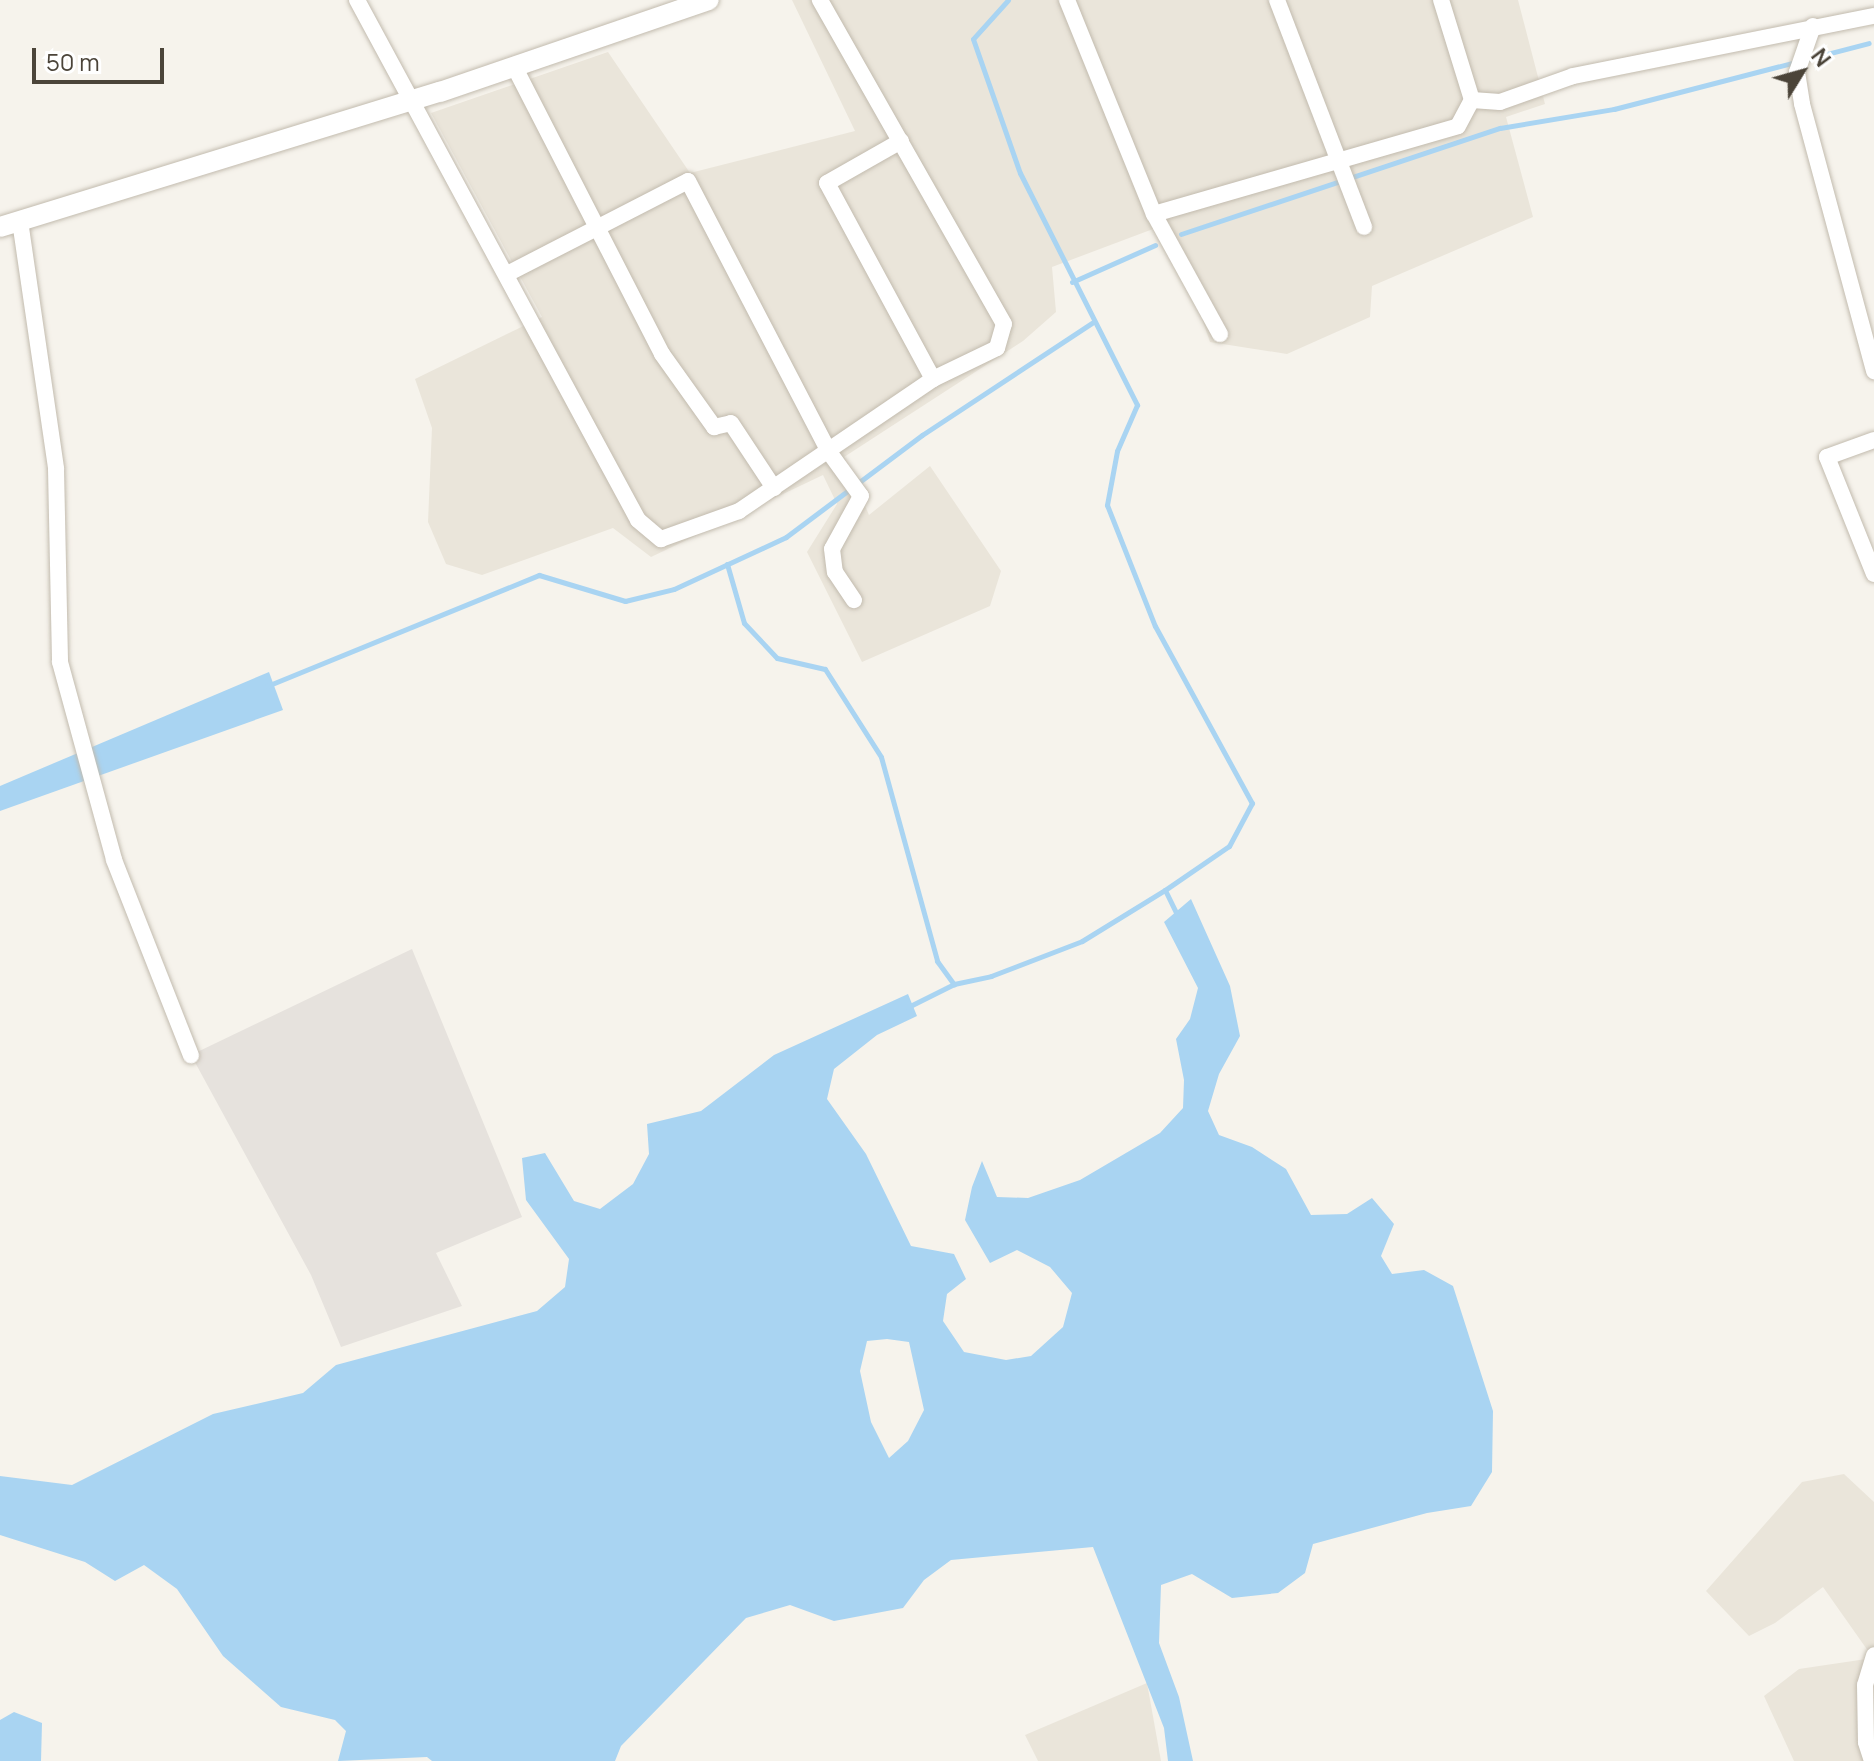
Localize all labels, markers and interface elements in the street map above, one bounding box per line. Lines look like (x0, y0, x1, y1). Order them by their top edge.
scale bar (36, 32, 168, 82)
north arrow (1762, 32, 1842, 112)
text: N (1804, 42, 1838, 73)
text: 50 m (46, 45, 100, 78)

